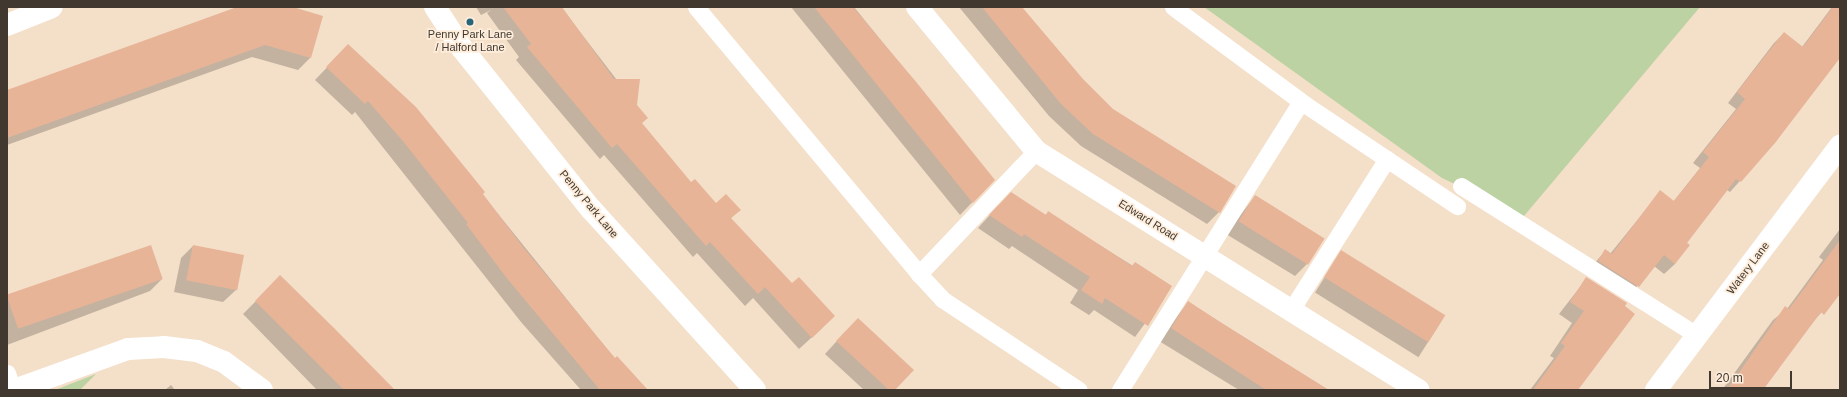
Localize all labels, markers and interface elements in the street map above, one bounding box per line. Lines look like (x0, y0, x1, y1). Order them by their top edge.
marker: Penny Park Lane / Halford Lane (465, 17, 475, 27)
place label: Penny Park Lane / Halford Lane (428, 28, 512, 54)
street label: Penny Park Lane (557, 167, 621, 241)
street label: Edward Road (1116, 197, 1180, 243)
street label: Watery Lane (1724, 239, 1772, 297)
scale bar (1711, 363, 1794, 389)
text: 20 m (1716, 371, 1743, 385)

